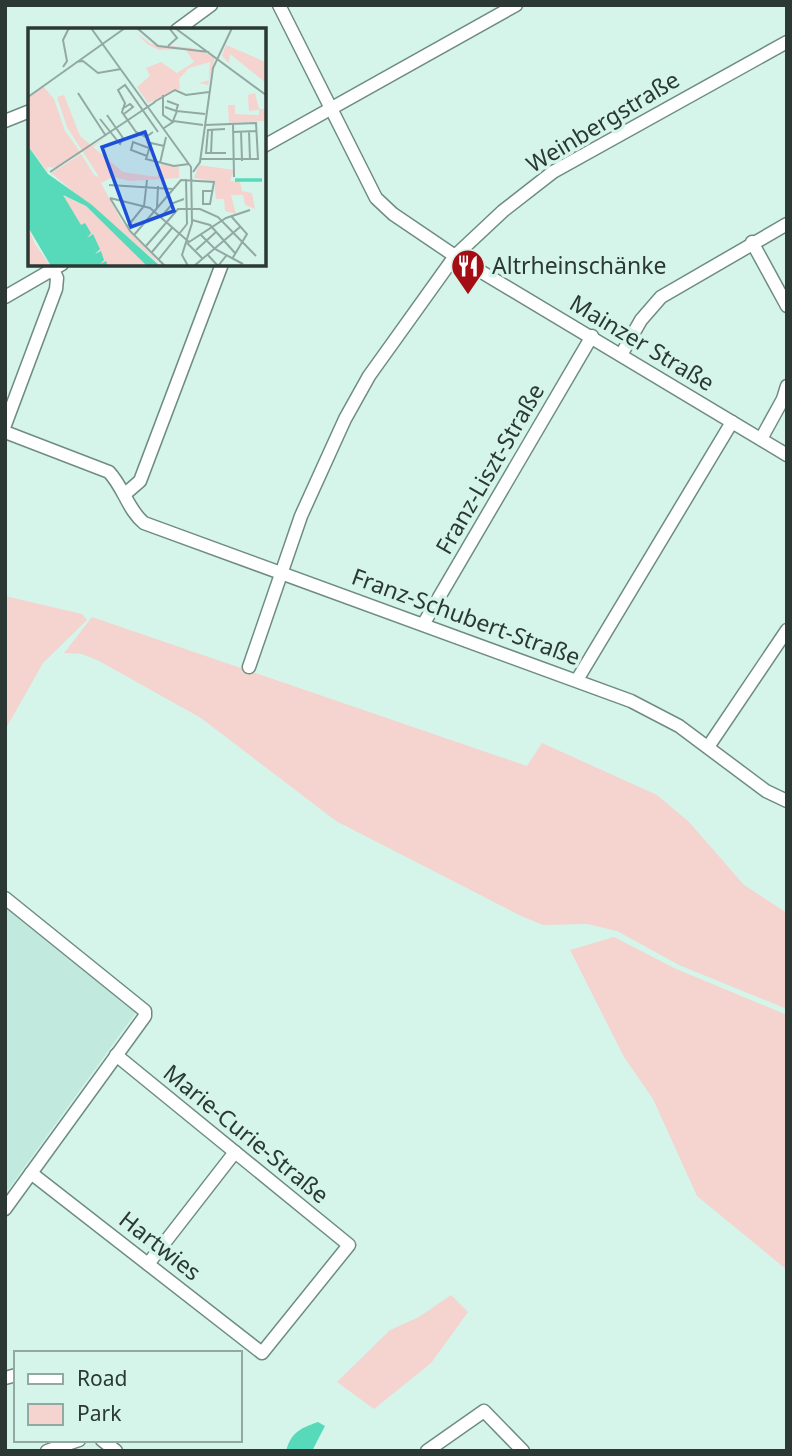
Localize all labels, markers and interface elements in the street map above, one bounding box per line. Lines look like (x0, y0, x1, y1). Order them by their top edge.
inset map (28, 28, 266, 266)
street label: Weinbergstraße (520, 63, 685, 179)
restaurant icon: Altrheinschänke (449, 247, 487, 296)
place label: Altrheinschänke (492, 249, 666, 281)
street label: Mainzer Straße (564, 286, 721, 398)
street label: Franz-Liszt-Straße (427, 377, 551, 560)
street label: Franz-Schubert-Straße (348, 560, 585, 672)
street label: Marie-Curie-Straße (157, 1056, 336, 1210)
street label: Hartwies (113, 1203, 208, 1287)
legend (14, 1351, 242, 1442)
text: Road (77, 1364, 127, 1392)
text: Park (77, 1399, 122, 1427)

